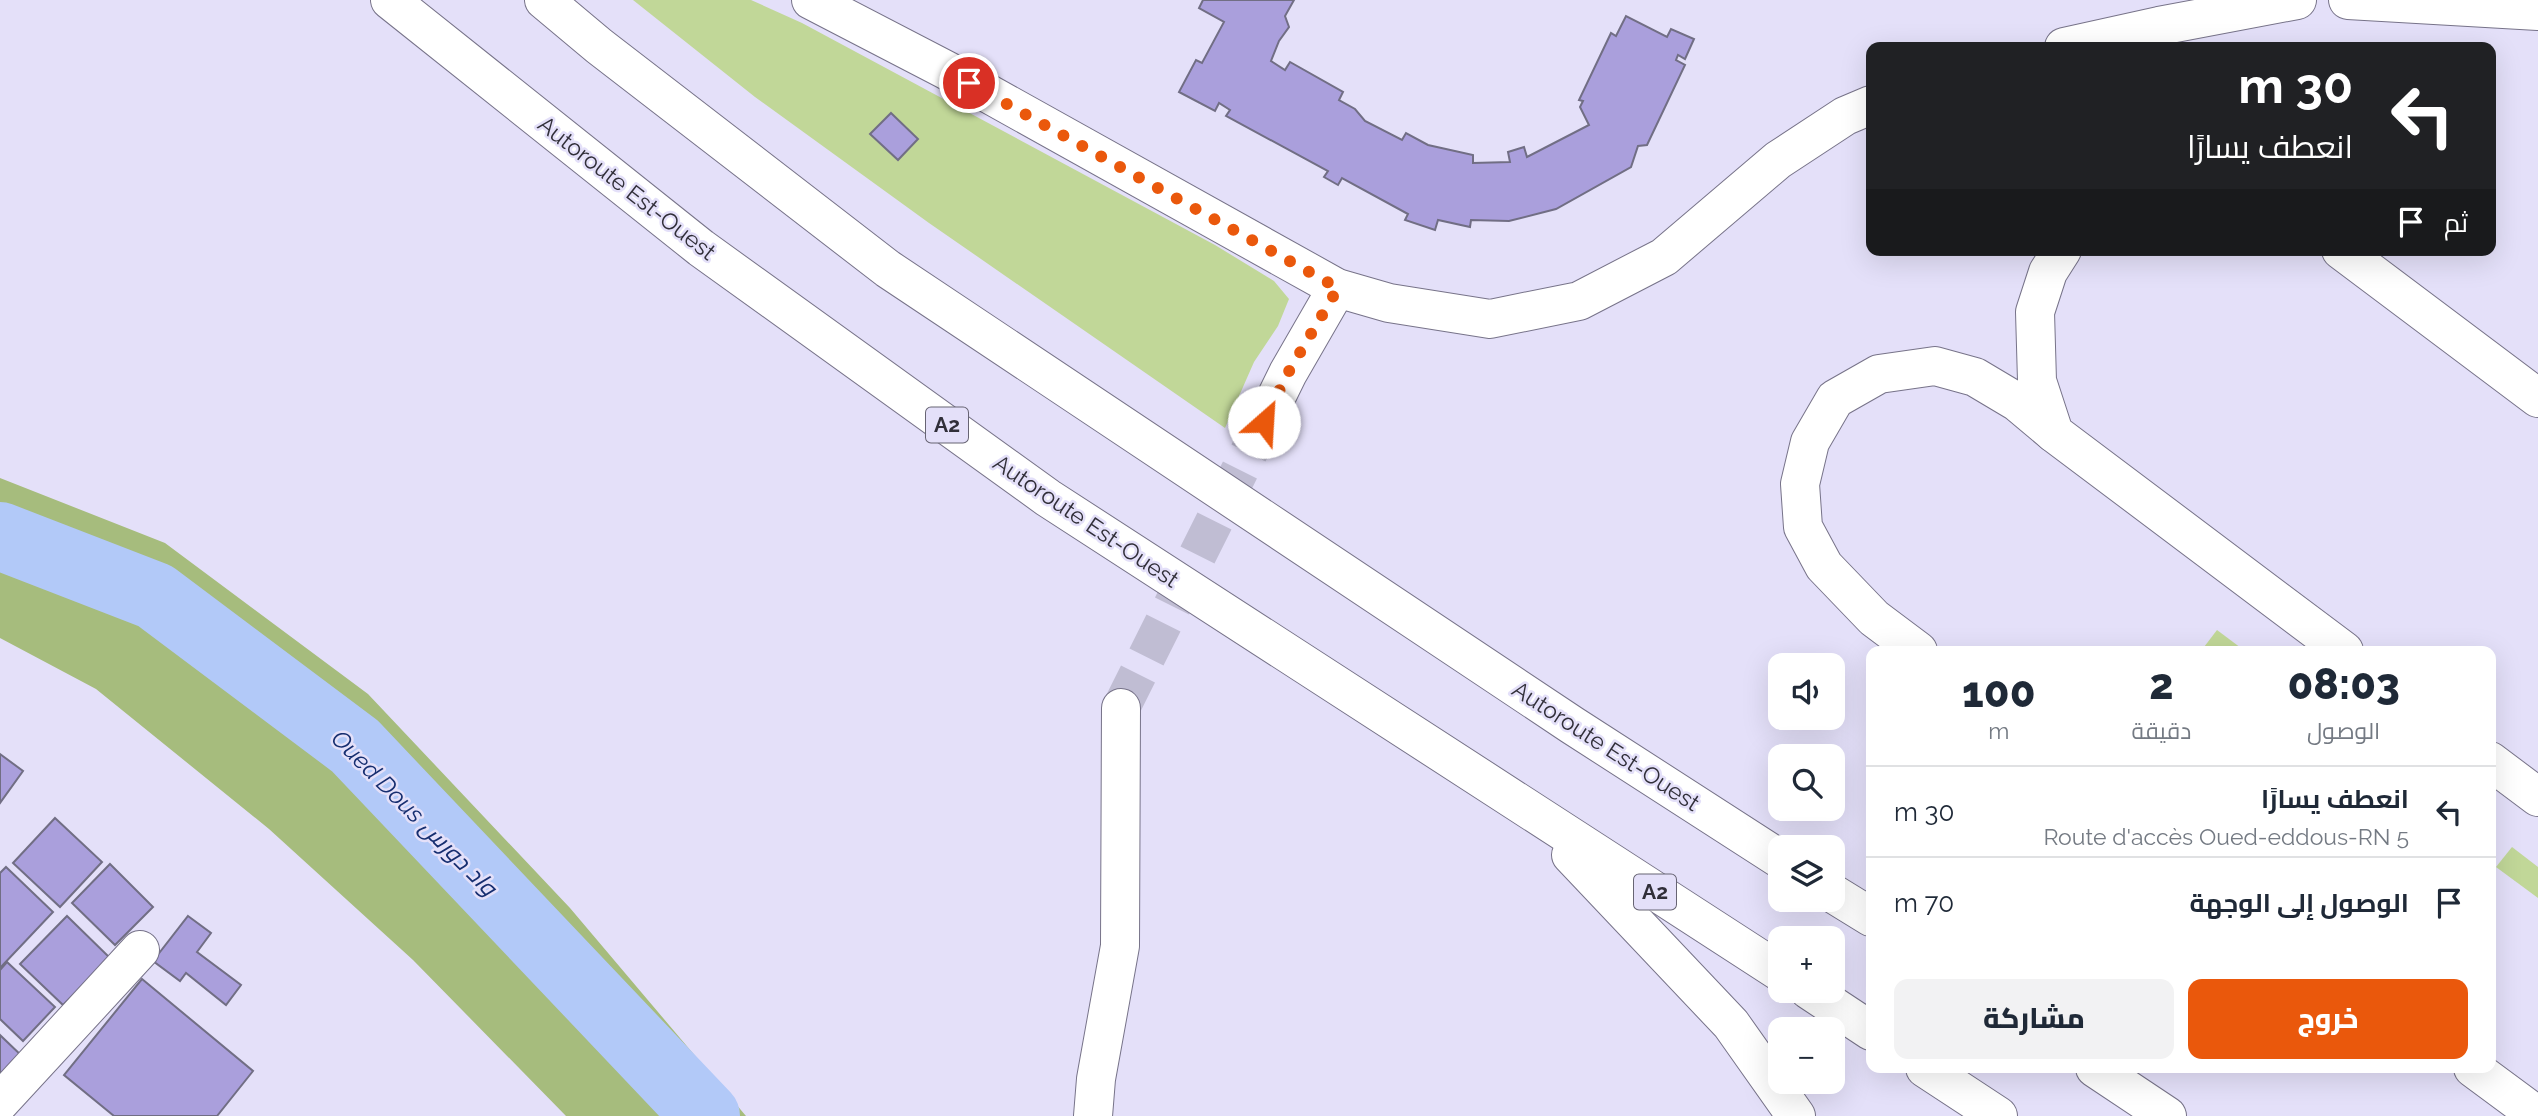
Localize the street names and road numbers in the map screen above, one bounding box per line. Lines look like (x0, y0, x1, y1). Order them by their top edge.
street label: Autoroute Est-Ouest (533, 110, 722, 265)
road number: A2 (926, 408, 968, 442)
street label: Autoroute Est-Ouest (988, 449, 1184, 593)
street label: Autoroute Est-Ouest (1508, 675, 1705, 816)
road number: A2 (1634, 874, 1676, 910)

